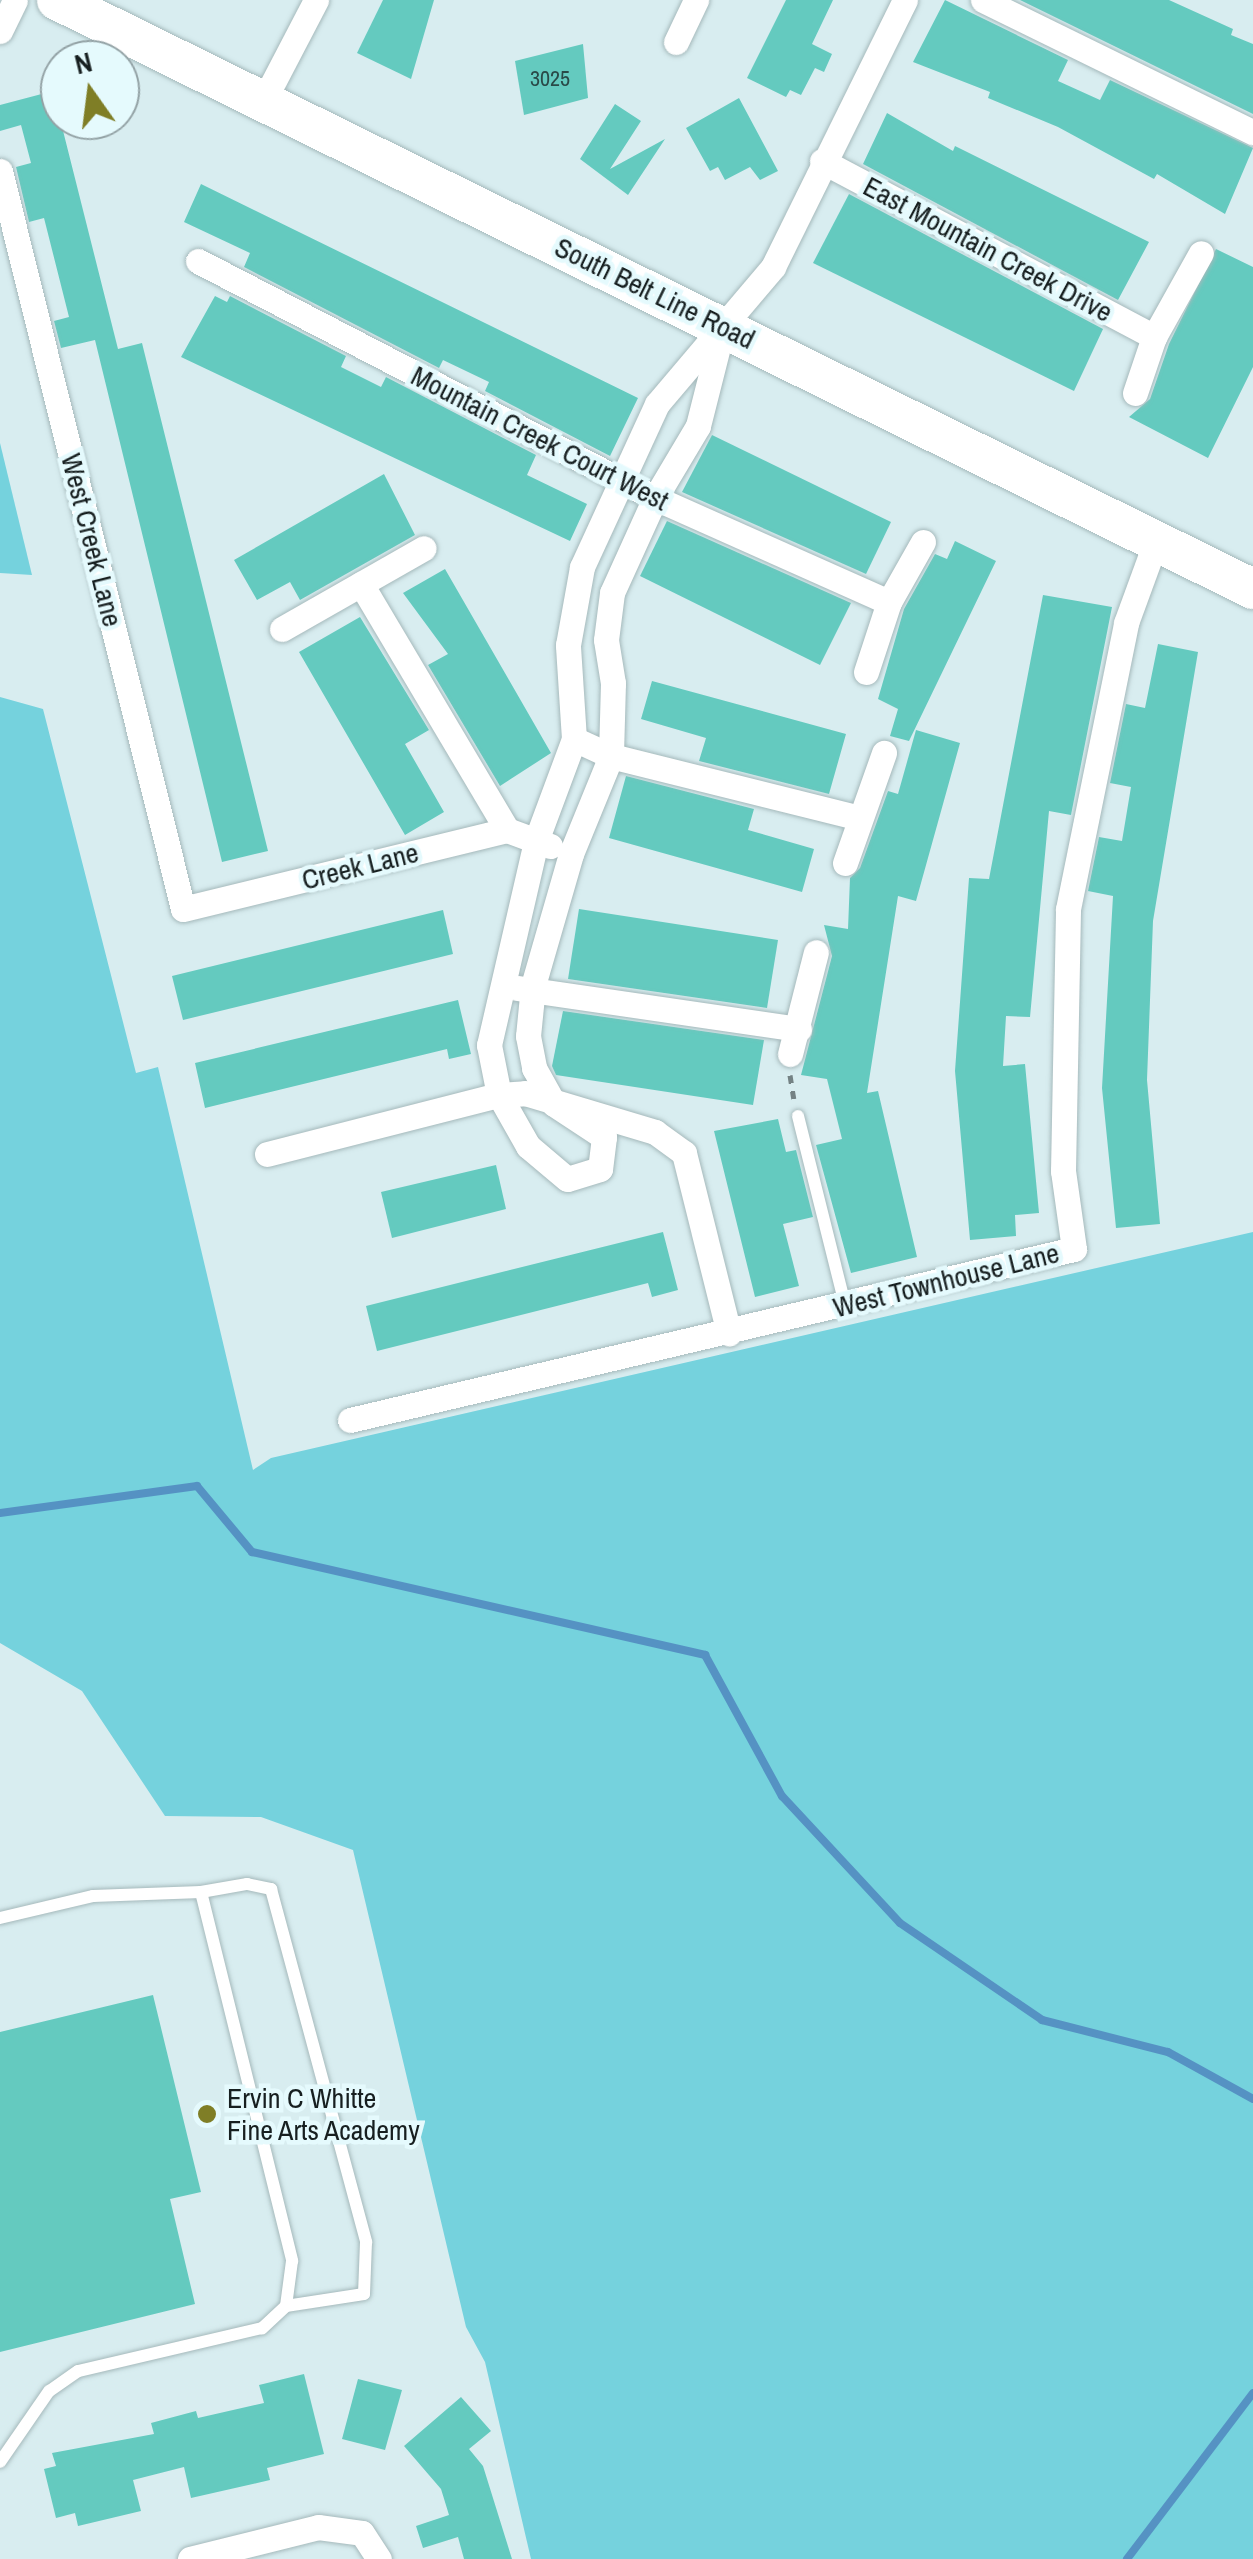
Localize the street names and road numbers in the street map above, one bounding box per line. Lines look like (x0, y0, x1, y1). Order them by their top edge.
street label: East Mountain Creek Drive (858, 169, 1118, 329)
street label: South Belt Line Road (550, 230, 760, 356)
street label: Mountain Creek Court West (406, 359, 674, 517)
street label: West Creek Lane (54, 450, 130, 630)
street label: Creek Lane (298, 835, 422, 897)
street label: West Townhouse Lane (829, 1236, 1063, 1324)

